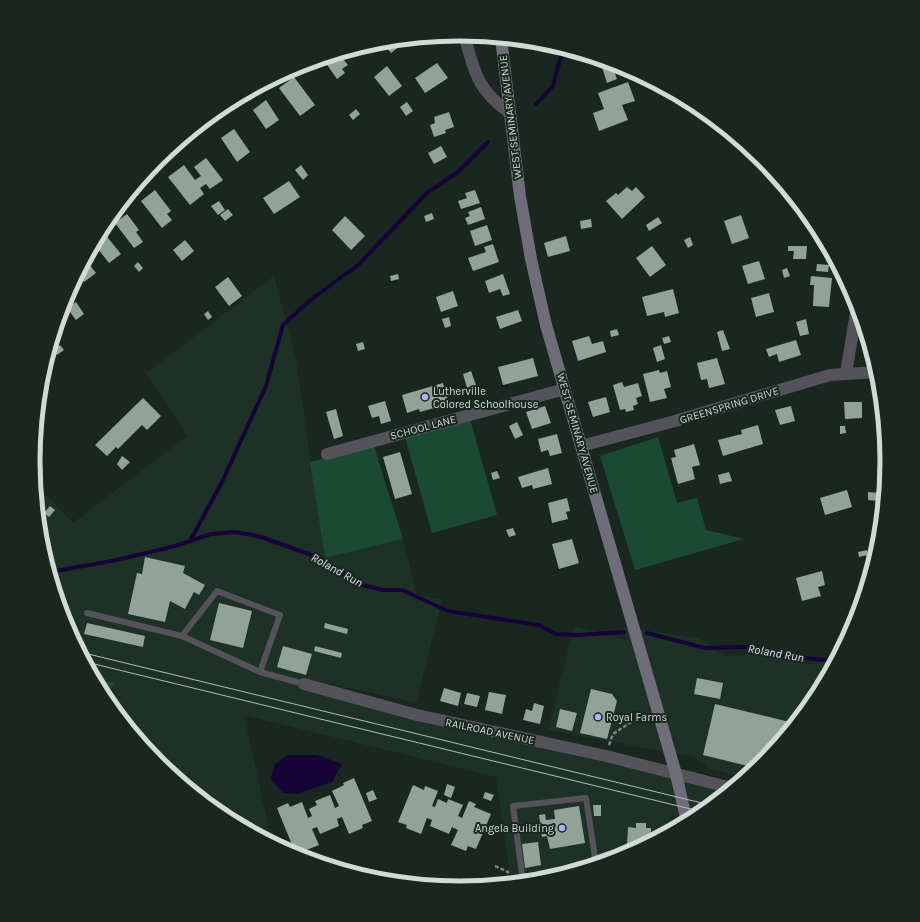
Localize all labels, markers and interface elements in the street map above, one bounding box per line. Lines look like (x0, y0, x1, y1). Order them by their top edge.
street label: WEST SEMINARY AVENUE (496, 54, 525, 180)
street label: WEST SEMINARY AVENUE (554, 372, 601, 495)
street label: GREENSPRING DRIVE (678, 384, 780, 427)
place label: Lutherville Colored Schoolhouse (433, 385, 539, 411)
marker: Lutherville Colored Schoolhouse (420, 392, 430, 402)
street label: SCHOOL LANE (389, 412, 458, 443)
water label: Roland Run (309, 550, 365, 590)
water label: Roland Run (747, 641, 805, 665)
place label: Royal Farms (606, 711, 667, 724)
marker: Royal Farms (593, 712, 603, 722)
street label: RAILROAD AVENUE (444, 716, 536, 747)
place label: Angela Building (475, 822, 555, 835)
marker: Angela Building (557, 823, 567, 833)

